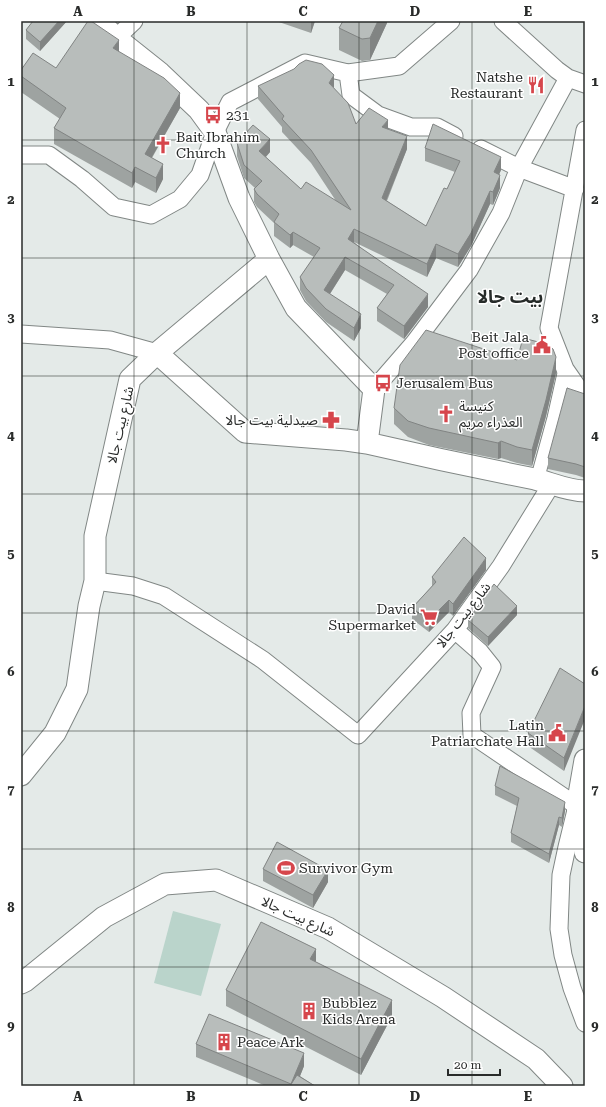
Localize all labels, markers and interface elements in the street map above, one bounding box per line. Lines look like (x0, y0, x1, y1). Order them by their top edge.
text: A (73, 4, 83, 19)
text: B (186, 4, 196, 19)
text: C (298, 4, 308, 19)
text: D (410, 4, 420, 19)
text: E (524, 4, 532, 19)
place label: Natshe Restaurant (450, 69, 523, 101)
text: 1 (7, 74, 15, 89)
text: 1 (591, 74, 599, 89)
restaurant icon: Natshe Restaurant (526, 75, 546, 95)
bus stop icon: 231 (203, 105, 223, 125)
place label: 231 (226, 107, 250, 123)
place label: Bait Ibrahim Church (176, 129, 260, 161)
church icon: Bait Ibrahim Church (153, 135, 173, 155)
text: 2 (7, 192, 15, 207)
text: 2 (591, 192, 599, 207)
district label: بيت جالا (477, 286, 543, 307)
text: 3 (7, 310, 15, 325)
text: 3 (591, 310, 599, 325)
place label: Beit Jala Post office (458, 329, 529, 361)
public building icon: Beit Jala Post office (532, 335, 552, 355)
bus stop icon: Jerusalem Bus (373, 373, 393, 393)
place label: Jerusalem Bus (396, 375, 493, 391)
street label: شارع بيت جالا (103, 385, 140, 466)
place label: كنيسة العذراء مريم (459, 398, 523, 433)
church icon: كنيسة العذراء مريم (436, 404, 456, 424)
pharmacy icon: صيدلية بيت جالا (321, 410, 341, 430)
place label: صيدلية بيت جالا (225, 412, 318, 428)
text: 4 (7, 428, 15, 443)
text: 4 (591, 428, 599, 443)
text: 5 (7, 546, 15, 561)
text: 5 (591, 546, 599, 561)
street label: شارع بيت جالا (432, 579, 496, 653)
place label: David Supermarket (328, 601, 416, 633)
supermarket icon: David Supermarket (419, 607, 439, 627)
text: 6 (7, 664, 15, 679)
text: 6 (591, 664, 599, 679)
place label: Latin Patriarchate Hall (431, 717, 545, 749)
public building icon: Latin Patriarchate Hall (547, 723, 567, 743)
text: 7 (7, 782, 15, 797)
text: 7 (591, 782, 599, 797)
sports icon: Survivor Gym (276, 858, 296, 878)
place label: Survivor Gym (299, 860, 393, 876)
street label: شارع بيت جالا (257, 893, 337, 942)
text: 8 (7, 900, 15, 915)
text: 8 (591, 900, 599, 915)
place label: Bubblez Kids Arena (322, 995, 396, 1027)
building icon: Bubblez Kids Arena (299, 1001, 319, 1021)
text: 9 (7, 1018, 15, 1033)
text: 9 (591, 1018, 599, 1033)
building icon: Peace Ark (214, 1032, 234, 1052)
place label: Peace Ark (237, 1034, 304, 1050)
scale bar (448, 1051, 500, 1077)
text: 20 m (454, 1058, 481, 1072)
text: A (73, 1089, 83, 1104)
text: B (186, 1089, 196, 1104)
text: C (298, 1089, 308, 1104)
text: D (410, 1089, 420, 1104)
text: E (524, 1089, 532, 1104)

